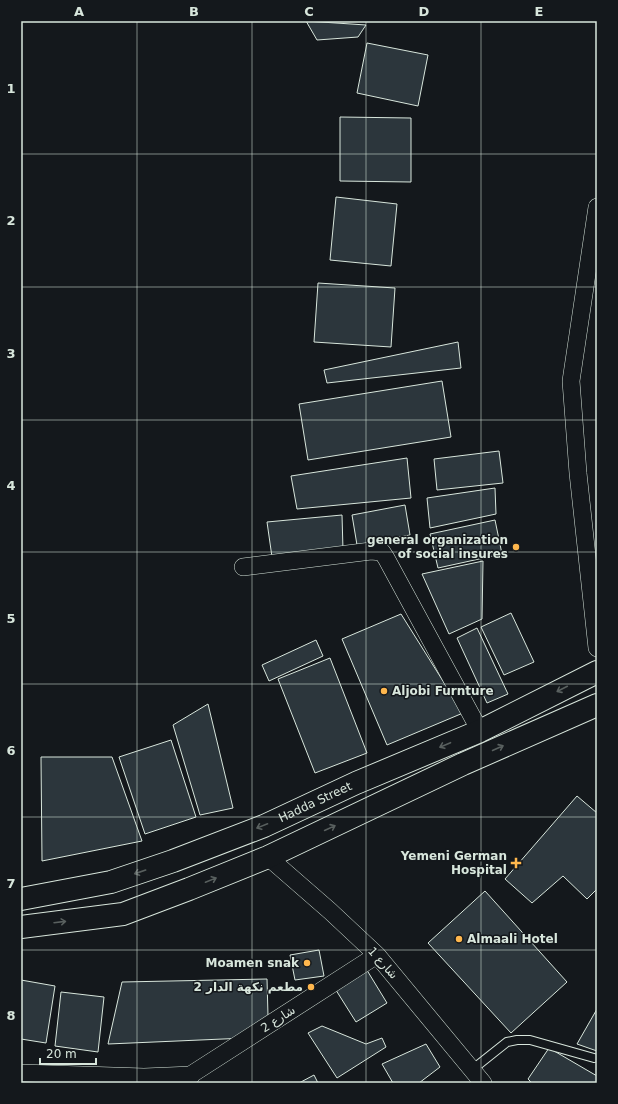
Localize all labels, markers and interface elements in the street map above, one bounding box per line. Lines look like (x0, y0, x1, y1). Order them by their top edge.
text: A (74, 4, 84, 19)
text: B (189, 4, 199, 19)
text: C (304, 4, 314, 19)
text: D (419, 4, 430, 19)
text: E (535, 4, 543, 19)
text: 1 (6, 81, 16, 96)
text: 2 (6, 213, 16, 228)
text: 3 (6, 346, 16, 361)
text: 4 (6, 478, 16, 493)
place label: general organization of social insures (367, 533, 508, 561)
marker: general organization of social insures (511, 542, 521, 552)
text: 5 (6, 611, 16, 626)
place label: Aljobi Furnture (392, 684, 494, 698)
marker: Aljobi Furnture (379, 686, 389, 696)
one-way arrow (556, 686, 568, 694)
one-way arrow (439, 742, 451, 750)
text: 6 (6, 743, 16, 758)
one-way arrow (492, 744, 504, 752)
street label: Hadda Street (276, 779, 354, 825)
one-way arrow (256, 823, 268, 831)
one-way arrow (324, 824, 336, 831)
place label: Yemeni German Hospital (400, 849, 507, 877)
marker: Yemeni German Hospital (510, 857, 522, 869)
one-way arrow (134, 869, 147, 876)
text: 7 (6, 876, 16, 891)
one-way arrow (204, 876, 216, 884)
one-way arrow (53, 918, 66, 926)
place label: Almaali Hotel (467, 932, 558, 946)
marker: Almaali Hotel (454, 934, 464, 944)
street label: شارع 1 (364, 944, 401, 983)
place label: Moamen snak (206, 956, 300, 970)
marker: Moamen snak (302, 958, 312, 968)
place label: مطعم نكهة الدار 2 (194, 980, 303, 994)
marker: مطعم نكهة الدار 2 (306, 982, 316, 992)
street label: شارع 2 (258, 1003, 298, 1036)
text: 8 (6, 1008, 16, 1023)
scale bar (40, 1040, 96, 1066)
text: 20 m (46, 1047, 77, 1061)

